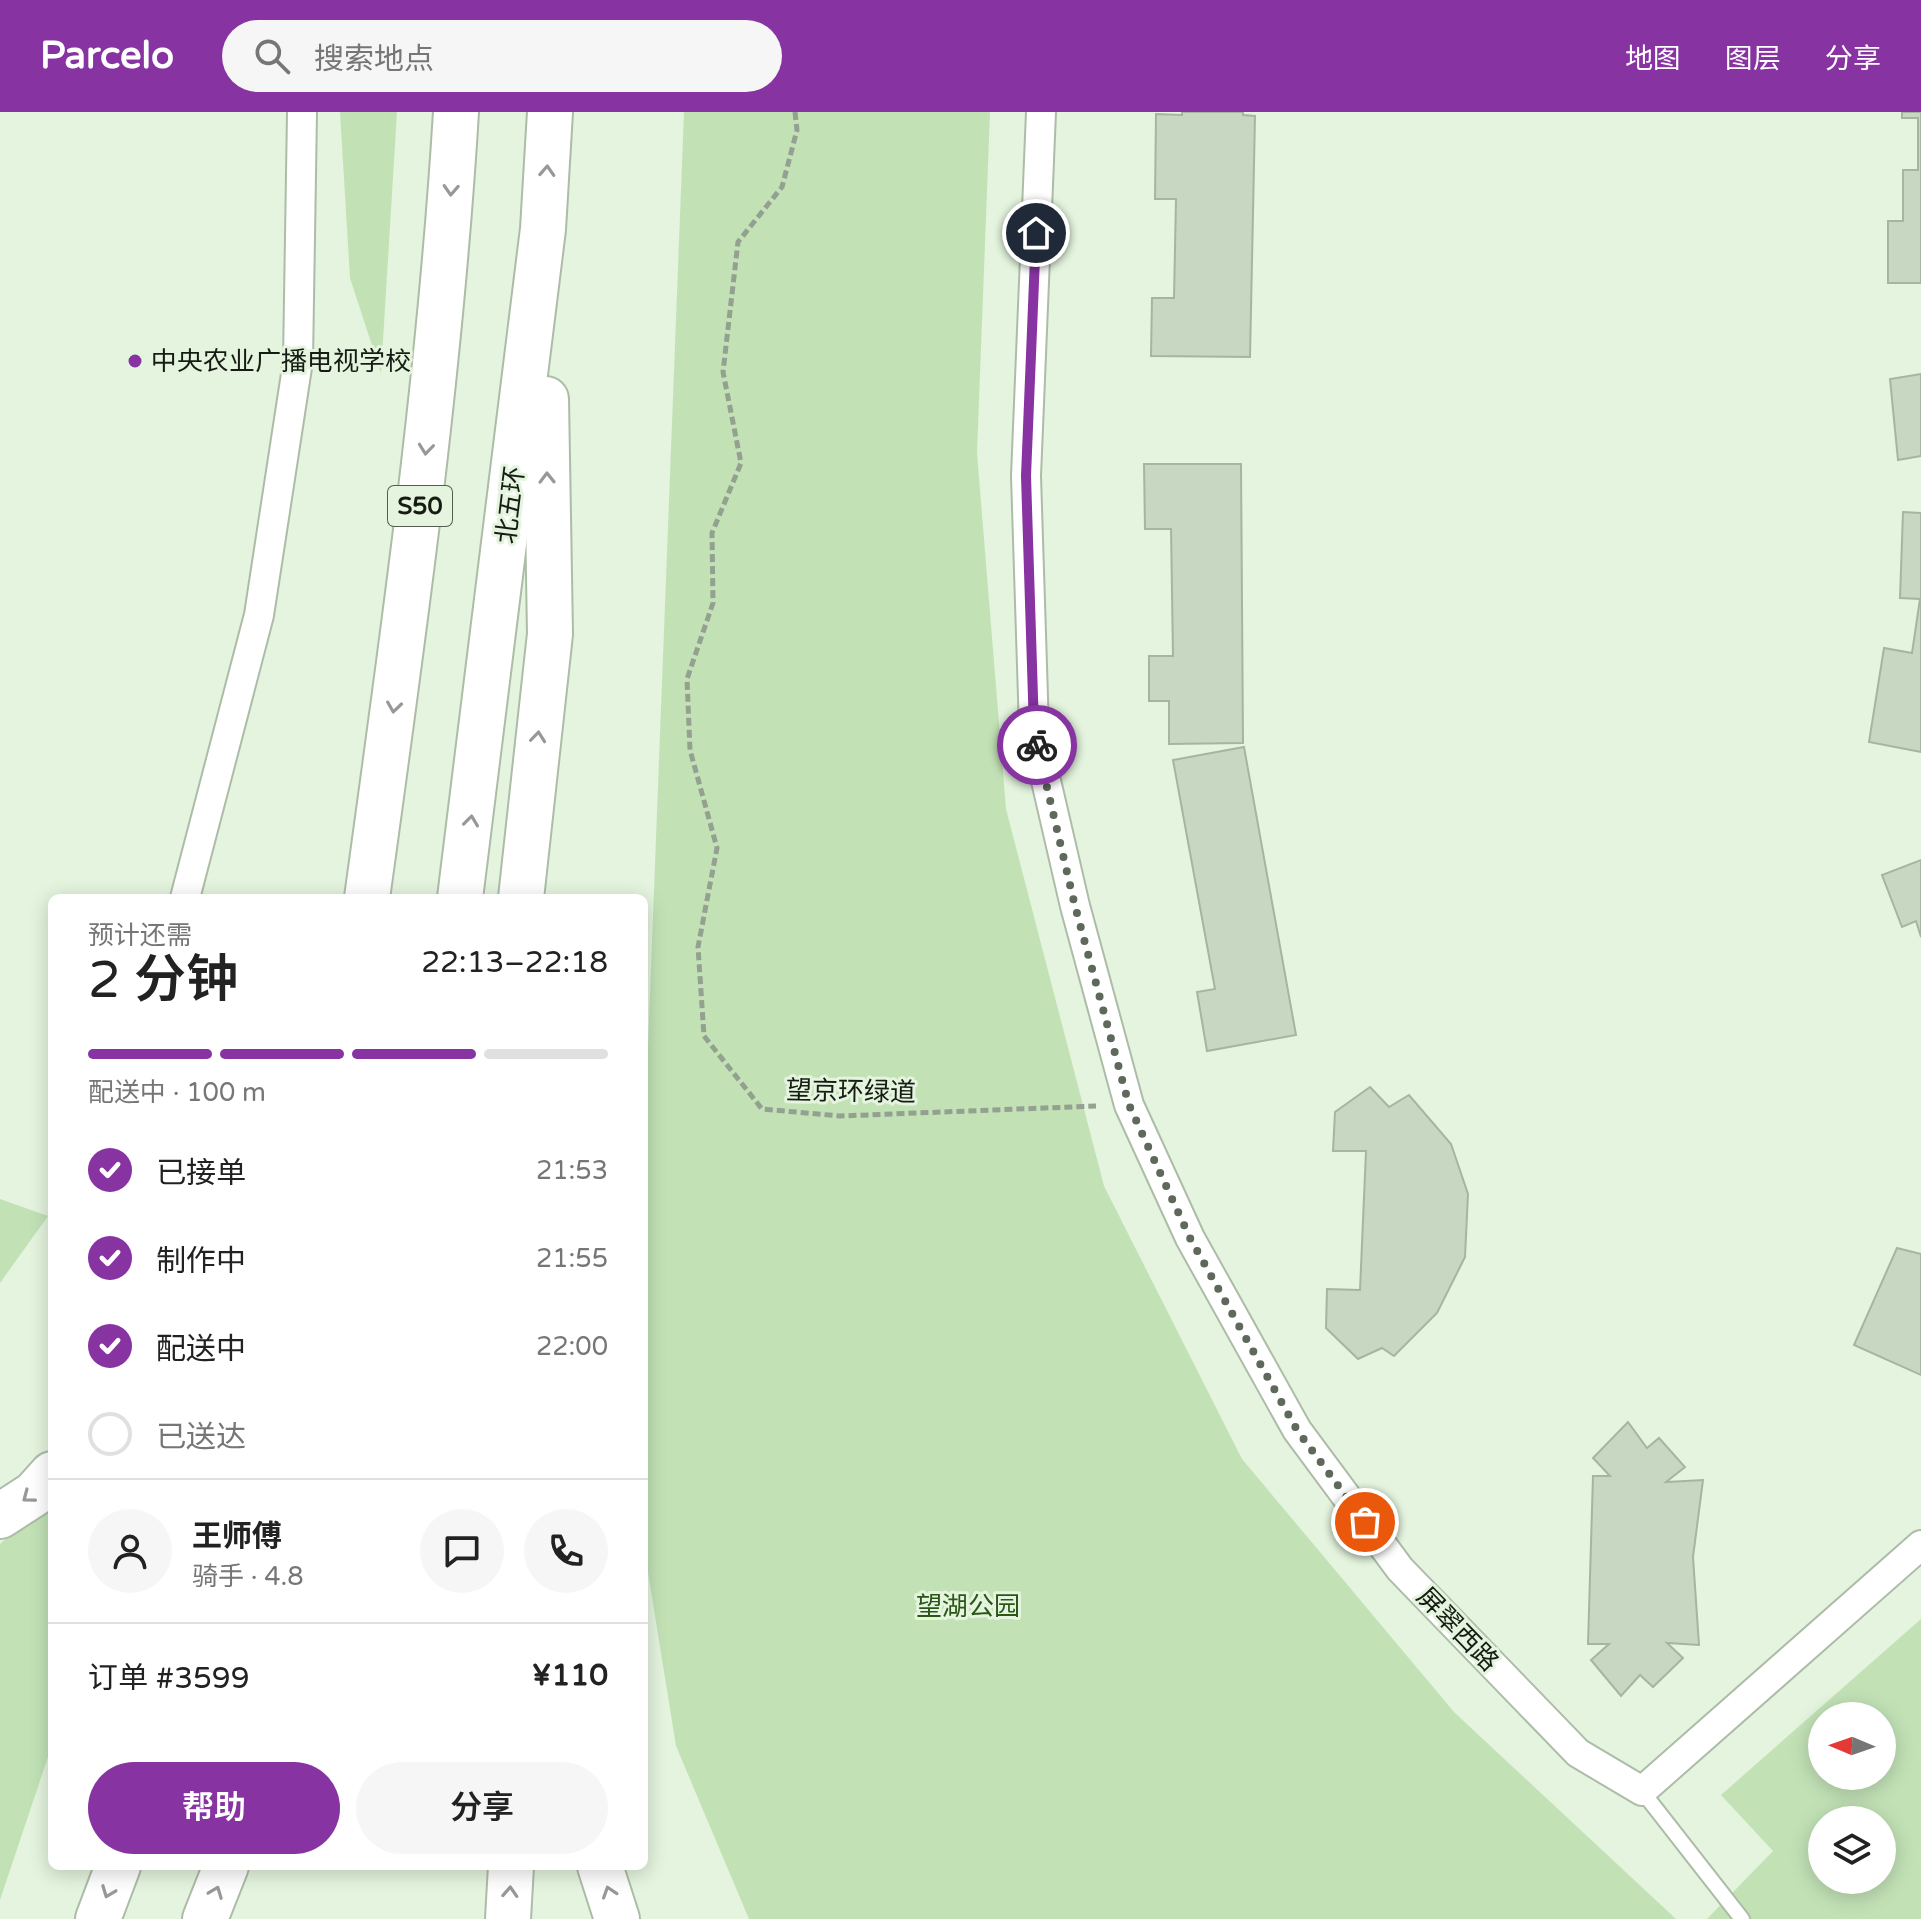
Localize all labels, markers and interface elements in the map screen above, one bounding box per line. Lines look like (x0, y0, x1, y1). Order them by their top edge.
search box (222, 20, 782, 92)
text: Parcelo (40, 33, 174, 79)
icon: search (250, 34, 294, 78)
text: 搜索地点 (314, 41, 434, 78)
text: 地图 (1625, 42, 1681, 76)
text: 图层 (1725, 42, 1781, 76)
text: 分享 (1825, 42, 1881, 76)
one-way arrow (538, 164, 555, 177)
one-way arrow (443, 184, 460, 197)
pin (1002, 199, 1070, 267)
icon: home (1014, 211, 1058, 255)
place label: 中央农业广播电视学校 (151, 346, 411, 377)
marker: 中央农业广播电视学校 (126, 352, 144, 370)
one-way arrow (417, 443, 434, 456)
street label: 北五环 (490, 464, 531, 546)
one-way arrow (538, 471, 556, 484)
road number: S50 (388, 486, 452, 526)
one-way arrow (386, 700, 403, 713)
courier (997, 705, 1077, 785)
icon: bike (1015, 723, 1059, 767)
one-way arrow (530, 730, 547, 743)
one-way arrow (462, 814, 479, 827)
text: 预计还需 (88, 920, 192, 951)
text: 22:13–22:18 (421, 944, 608, 981)
text: 2 分钟 (88, 949, 238, 1012)
street label: 望京环绿道 (786, 1075, 916, 1108)
text: 配送中 · 100 m (88, 1077, 266, 1108)
icon: check (88, 1148, 132, 1192)
text: 已接单 (156, 1155, 246, 1192)
text: 21:53 (536, 1155, 608, 1186)
icon: check (88, 1236, 132, 1280)
text: 制作中 (156, 1243, 246, 1280)
text: 21:55 (536, 1243, 608, 1274)
icon: check (88, 1324, 132, 1368)
text: 配送中 (156, 1331, 246, 1368)
text: 22:00 (536, 1331, 608, 1362)
text: 已送达 (156, 1419, 246, 1456)
one-way arrow (22, 1487, 36, 1502)
pin (1331, 1488, 1399, 1556)
icon: bag (1343, 1500, 1387, 1544)
button: person (88, 1509, 172, 1593)
button: chat (420, 1509, 504, 1593)
button: phone (524, 1509, 608, 1593)
text: 王师傅 (192, 1518, 282, 1555)
text: 骑手 · 4.8 (192, 1561, 304, 1592)
street label: 屏翠西路 (1410, 1581, 1505, 1678)
park label: 望湖公园 (916, 1591, 1020, 1622)
text: ¥110 (532, 1657, 608, 1694)
text: 订单 #3599 (88, 1660, 250, 1697)
north arrow (1808, 1702, 1896, 1790)
map controls (1808, 1702, 1896, 1894)
button: 帮助 (88, 1762, 340, 1854)
button: 分享 (356, 1762, 608, 1854)
button: layers (1808, 1806, 1896, 1894)
one-way arrow (101, 1885, 118, 1899)
one-way arrow (206, 1886, 222, 1900)
one-way arrow (501, 1886, 518, 1899)
one-way arrow (602, 1886, 618, 1900)

